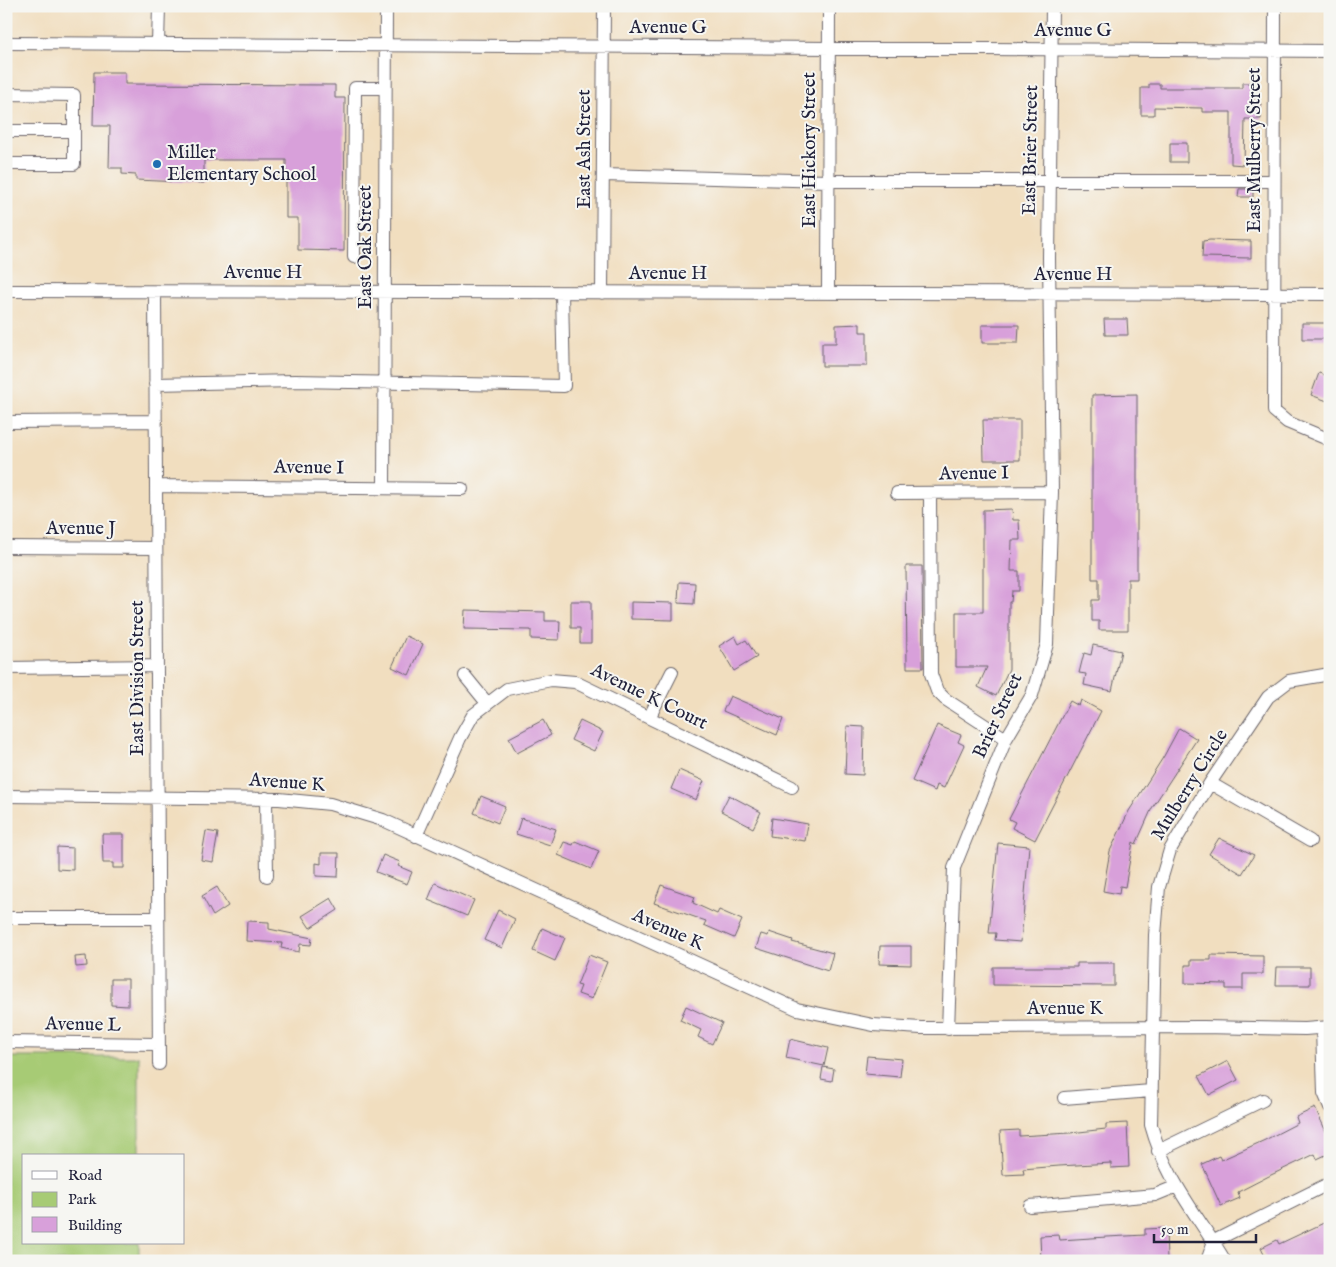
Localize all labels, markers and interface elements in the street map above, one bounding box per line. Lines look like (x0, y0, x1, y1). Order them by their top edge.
street label: Avenue G (628, 16, 707, 40)
street label: Avenue G (1033, 19, 1112, 43)
street label: East Mulberry Street (1243, 67, 1267, 232)
street label: East Hickory Street (798, 71, 822, 228)
street label: East Brier Street (1018, 84, 1044, 215)
street label: East Ash Street (573, 89, 597, 209)
place label: Miller Elementary School (167, 141, 317, 187)
marker: Miller Elementary School (151, 158, 163, 170)
street label: East Oak Street (354, 184, 378, 309)
street label: Avenue H (223, 261, 302, 285)
street label: Avenue H (628, 262, 707, 286)
street label: Avenue H (1033, 263, 1112, 287)
street label: Avenue I (273, 455, 344, 481)
street label: Avenue I (938, 461, 1009, 487)
street label: Avenue J (45, 517, 116, 541)
street label: East Division Street (126, 600, 150, 756)
street label: Avenue K Court (586, 658, 712, 736)
street label: Brier Street (968, 669, 1028, 763)
street label: Mulberry Circle (1146, 725, 1234, 845)
street label: Avenue K (247, 768, 326, 798)
street label: Avenue K (628, 903, 708, 957)
street label: Avenue K (1026, 997, 1103, 1021)
street label: Avenue L (44, 1012, 122, 1038)
legend (22, 1154, 185, 1244)
text: Road (68, 1166, 103, 1185)
text: Park (68, 1190, 98, 1209)
scale bar (1154, 1212, 1256, 1244)
text: Building (68, 1216, 123, 1235)
text: 50 m (1161, 1220, 1189, 1239)

